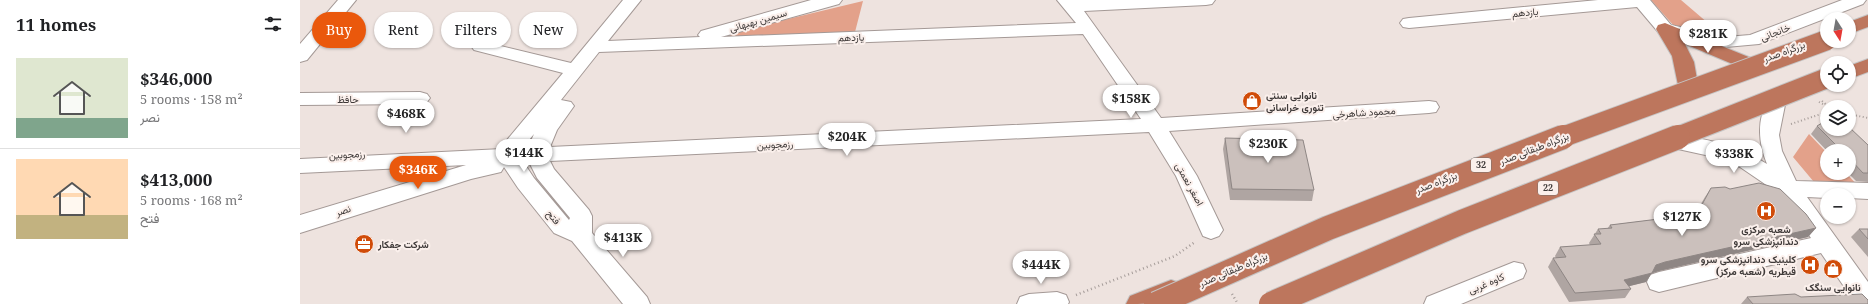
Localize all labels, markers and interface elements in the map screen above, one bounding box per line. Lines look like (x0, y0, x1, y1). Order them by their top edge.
street label: یازدهم (1511, 4, 1539, 20)
street label: سیمین بهبهانی (728, 5, 789, 35)
chip: Buy (312, 12, 366, 48)
chip: Rent (374, 12, 433, 48)
chip: Filters (441, 12, 511, 48)
chip: New (519, 12, 577, 48)
north arrow (1820, 12, 1856, 48)
map controls (1820, 12, 1856, 224)
text: 11 homes (16, 13, 96, 36)
icon: filters (262, 13, 284, 35)
pin: $281K (1680, 20, 1736, 54)
street label: خانجانی (1758, 20, 1792, 44)
text: $281K (1689, 24, 1727, 42)
street label: یازدهم (838, 30, 864, 44)
street label: بزرگراه صدر (1760, 37, 1807, 65)
button: locate (1820, 56, 1856, 92)
text: $346,000 (140, 67, 212, 90)
icon: home (48, 74, 96, 122)
pin: $158K (1103, 85, 1159, 119)
place label: نانوایی سنتی تنوری خراسانی (1266, 88, 1324, 114)
text: $158K (1112, 89, 1150, 107)
text: 5 rooms · 158 m² (140, 90, 243, 108)
shop icon: نانوایی سنتی تنوری خراسانی (1241, 90, 1263, 112)
street label: حافظ (337, 92, 359, 106)
pin: $468K (378, 100, 434, 134)
button: layers (1820, 100, 1856, 136)
street label: محمود شاهرخی (1332, 103, 1396, 121)
text: $468K (387, 104, 425, 122)
text: نصر (140, 108, 160, 126)
pin: $204K (819, 123, 875, 157)
text: $204K (828, 127, 866, 145)
street label: بزرگراه طبقاتی صدر (1496, 128, 1571, 168)
pin: $230K (1240, 130, 1296, 164)
text: $230K (1249, 134, 1287, 152)
street label: رزمجوبین (756, 136, 794, 152)
pin: $144K (496, 139, 552, 173)
pin: $338K (1706, 140, 1762, 174)
text: $144K (505, 143, 543, 161)
text: $338K (1715, 144, 1753, 162)
button: + (1820, 144, 1856, 180)
street label: رزمجوبین (328, 146, 366, 162)
pin: $346K (390, 156, 446, 190)
road number: 32 (1471, 158, 1491, 172)
text: $346K (399, 160, 437, 178)
street label: اصغر نعمتی (1172, 160, 1208, 208)
text: $413,000 (140, 168, 212, 191)
street label: بزرگراه صدر (1412, 168, 1459, 197)
icon: home (48, 175, 96, 223)
road number: 22 (1538, 181, 1558, 195)
button: − (1820, 188, 1856, 224)
text: 5 rooms · 168 m² (140, 191, 243, 209)
hospital icon: شعبه مرکزی دندانپزشکی سرو (1755, 200, 1777, 222)
street label: نصر (333, 201, 353, 219)
pin: $127K (1654, 203, 1710, 237)
street label: فتح (544, 207, 564, 228)
text: $127K (1663, 207, 1701, 225)
text: فتح (140, 209, 160, 227)
place label: شعبه مرکزی دندانپزشکی سرو (1734, 222, 1798, 249)
pin: $413K (595, 224, 651, 258)
text: $413K (604, 228, 642, 246)
office icon: شرکت جفکار (353, 233, 375, 255)
place label: شرکت جفکار (377, 237, 429, 251)
street label: بزرگراه طبقاتی صدر (1196, 248, 1269, 290)
pin: $444K (1013, 251, 1069, 285)
place label: کلینیک دندانپزشکی سرو قیطریه (شعبه مرکز) (1701, 252, 1796, 278)
hospital icon: کلینیک دندانپزشکی سرو قیطریه (شعبه مرکز) (1799, 254, 1821, 276)
text: $444K (1022, 255, 1060, 273)
shop icon: نانوایی سنگک (1822, 258, 1844, 280)
street label: کاوه غربی (1466, 269, 1507, 297)
place label: نانوایی سنگک (1805, 280, 1861, 294)

